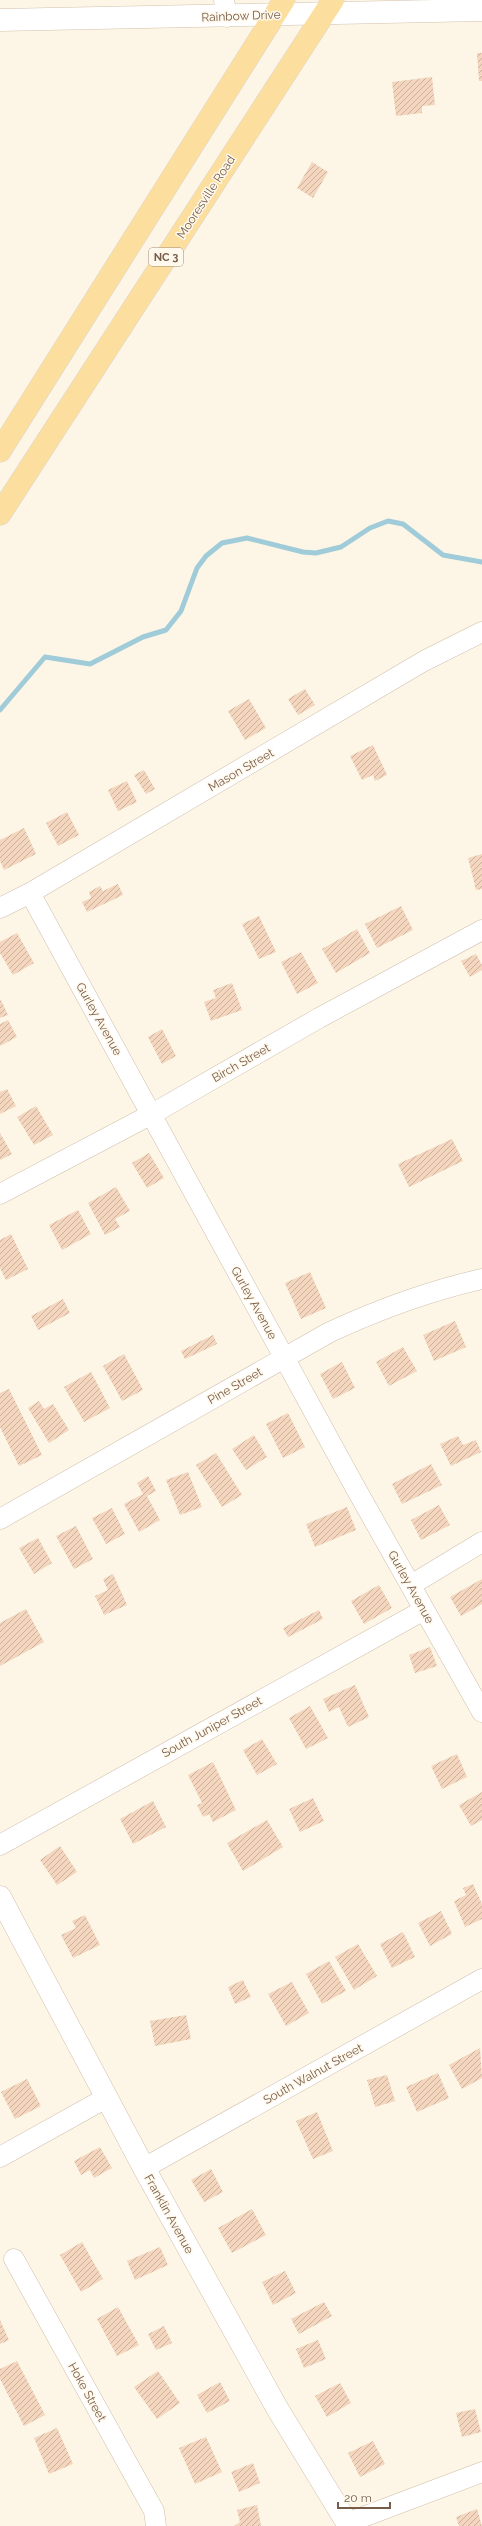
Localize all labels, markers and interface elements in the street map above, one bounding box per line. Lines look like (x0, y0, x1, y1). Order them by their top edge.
street label: Rainbow Drive (201, 8, 281, 24)
street label: Mooresville Road (174, 153, 238, 241)
road number: NC 3 (149, 248, 183, 266)
street label: Mason Street (206, 746, 276, 794)
street label: Gurley Avenue (73, 980, 125, 1058)
street label: Birch Street (210, 1041, 272, 1085)
street label: Gurley Avenue (228, 1264, 280, 1342)
street label: Pine Street (205, 1365, 265, 1407)
street label: Gurley Avenue (385, 1548, 437, 1626)
street label: South Juniper Street (159, 1694, 265, 1760)
street label: South Walnut Street (261, 2041, 365, 2107)
street label: Franklin Avenue (141, 2172, 197, 2256)
street label: Hoke Street (65, 2360, 109, 2424)
scale bar (338, 2484, 390, 2510)
text: 20 m (344, 2491, 372, 2505)

